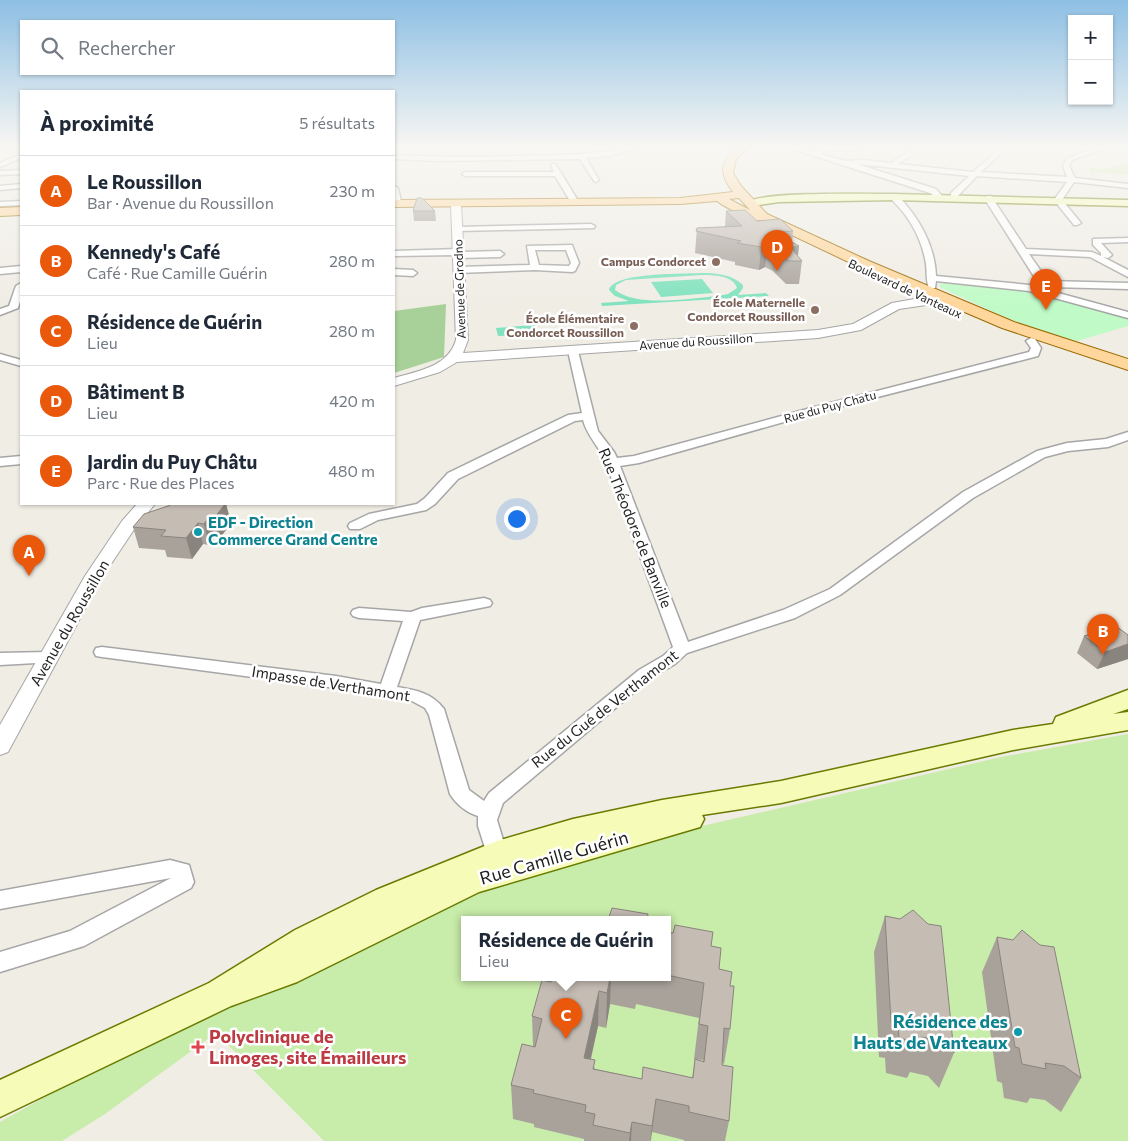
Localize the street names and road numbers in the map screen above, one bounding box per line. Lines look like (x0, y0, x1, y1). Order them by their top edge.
street label: Avenue de Grodno (450, 239, 468, 339)
street label: Boulevard de Vanteaux (846, 256, 965, 321)
street label: Avenue du Roussillon (639, 330, 753, 352)
street label: Rue du Puy Chatu (782, 387, 877, 425)
street label: Rue Théodore de Banville (596, 445, 676, 610)
street label: Avenue du Roussillon (26, 556, 113, 689)
street label: Rue du Gué de Verthamont (527, 645, 681, 771)
street label: Impasse de Verthamont (251, 662, 412, 704)
street label: Rue Camille Guérin (477, 825, 631, 889)

